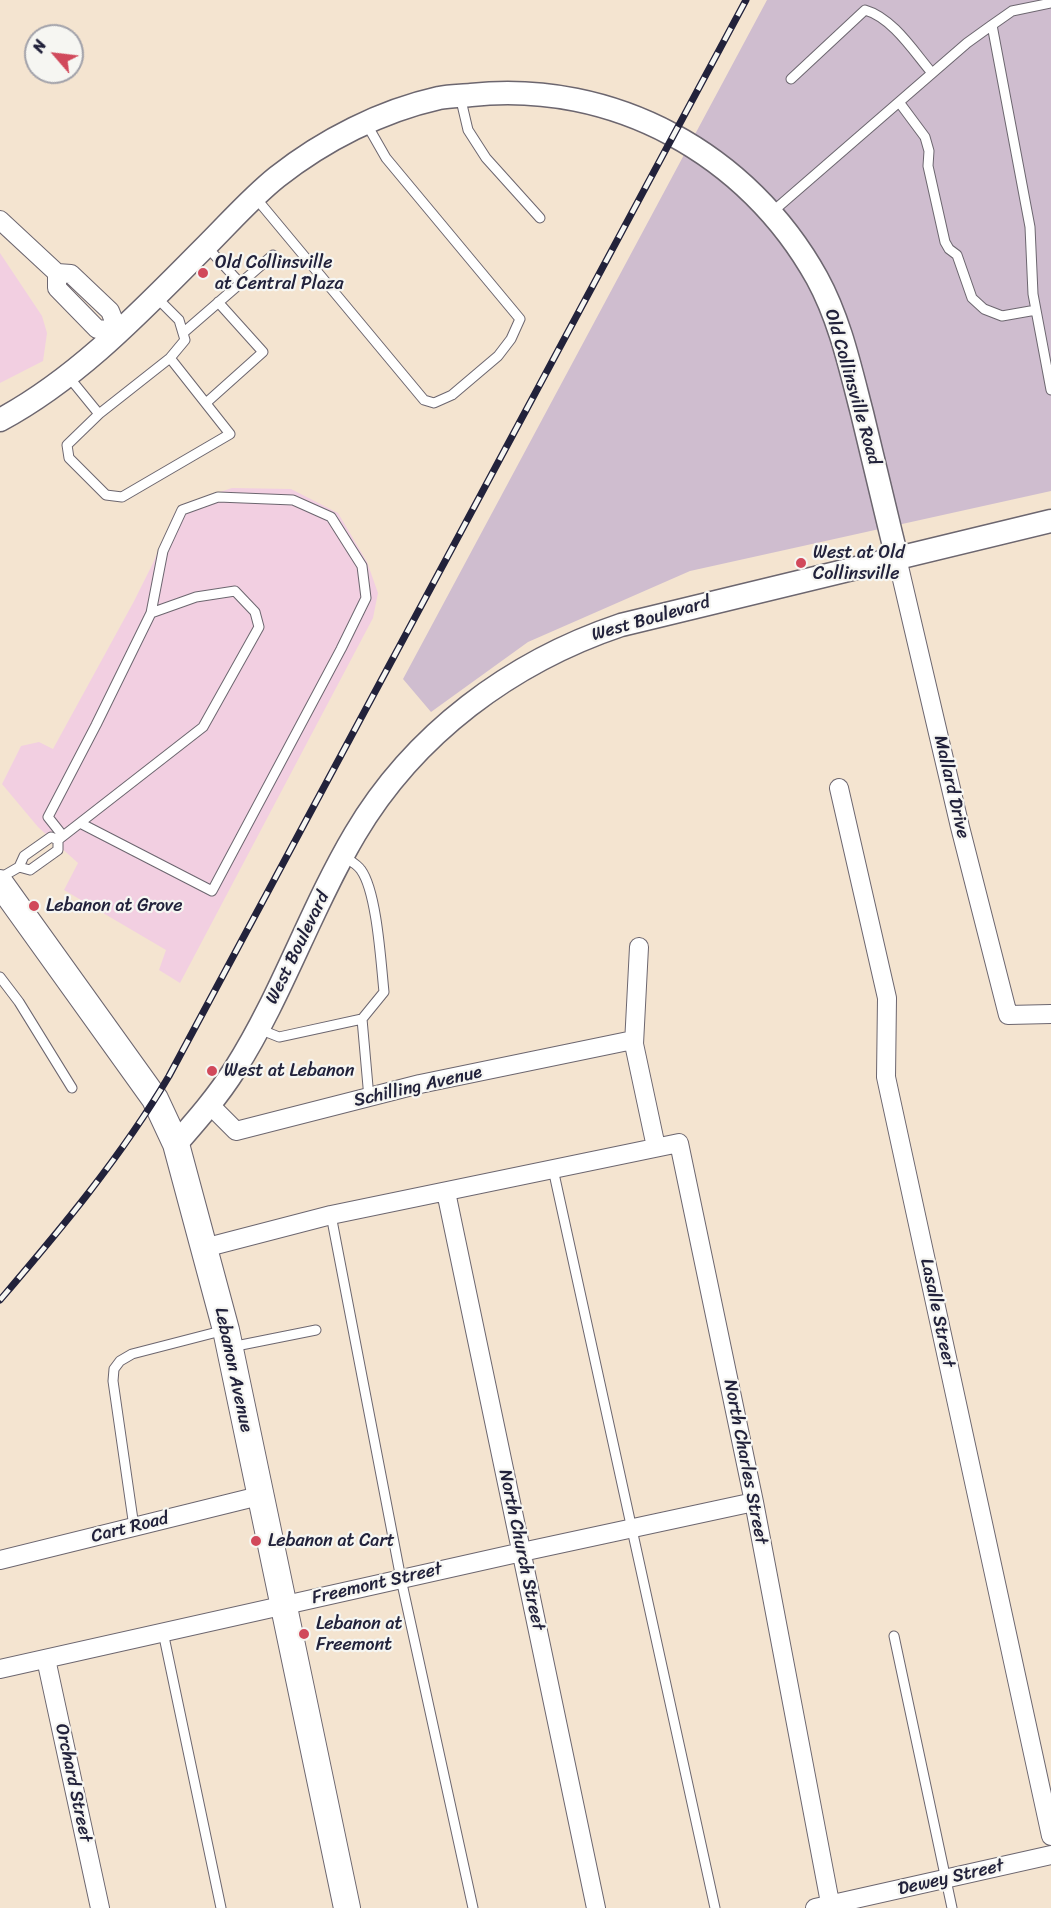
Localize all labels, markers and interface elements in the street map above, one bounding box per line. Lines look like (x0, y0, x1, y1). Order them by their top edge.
north arrow (24, 24, 84, 84)
text: N (24, 35, 55, 58)
place label: Old Collinsville at Central Plaza (215, 252, 344, 294)
marker: Old Collinsville at Central Plaza (196, 266, 210, 280)
street label: Old Collinsville Road (819, 307, 885, 467)
place label: West at Old Collinsville (813, 542, 905, 584)
marker: West at Old Collinsville (794, 556, 808, 570)
street label: West Boulevard (589, 592, 713, 646)
street label: Mallard Drive (929, 733, 973, 841)
street label: West Boulevard (262, 888, 334, 1008)
place label: Lebanon at Grove (46, 895, 182, 917)
marker: Lebanon at Grove (27, 899, 41, 913)
place label: West at Lebanon (224, 1060, 354, 1082)
street label: Schilling Avenue (352, 1062, 484, 1112)
marker: West at Lebanon (205, 1064, 219, 1078)
street label: Lasalle Street (915, 1257, 959, 1369)
street label: Lebanon Avenue (209, 1306, 257, 1434)
street label: North Charles Street (718, 1378, 772, 1546)
street label: North Church Street (493, 1468, 549, 1632)
street label: Cart Road (89, 1508, 171, 1548)
place label: Lebanon at Cart (268, 1530, 395, 1552)
marker: Lebanon at Cart (249, 1534, 263, 1548)
street label: Freemont Street (310, 1559, 444, 1609)
place label: Lebanon at Freemont (316, 1613, 402, 1656)
marker: Lebanon at Freemont (297, 1627, 311, 1641)
street label: Orchard Street (50, 1722, 96, 1844)
street label: Dewey Street (896, 1855, 1006, 1901)

